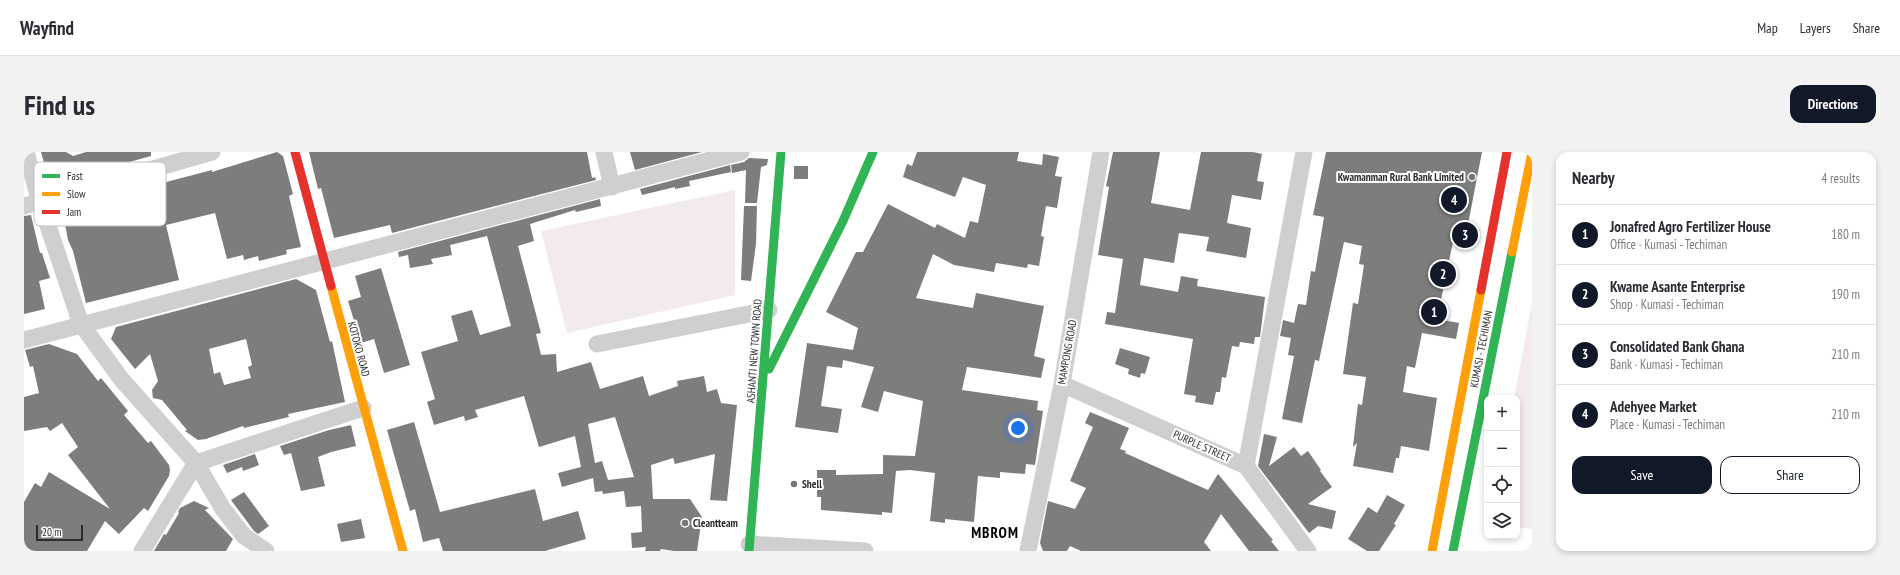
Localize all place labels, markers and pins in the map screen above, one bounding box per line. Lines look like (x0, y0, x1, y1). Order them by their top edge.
place label: Kwamanman Rural Bank Limited (1338, 170, 1464, 184)
marker: Kwamanman Rural Bank Limited (1467, 172, 1477, 182)
pin: 4 (1441, 185, 1467, 215)
pin: 3 (1452, 220, 1478, 250)
pin: 2 (1430, 259, 1456, 289)
pin: 1 (1421, 297, 1447, 327)
place label: Shell (802, 477, 822, 491)
marker: Shell (789, 479, 799, 489)
place label: Cleantteam (693, 516, 738, 530)
marker: Cleantteam (680, 518, 690, 528)

